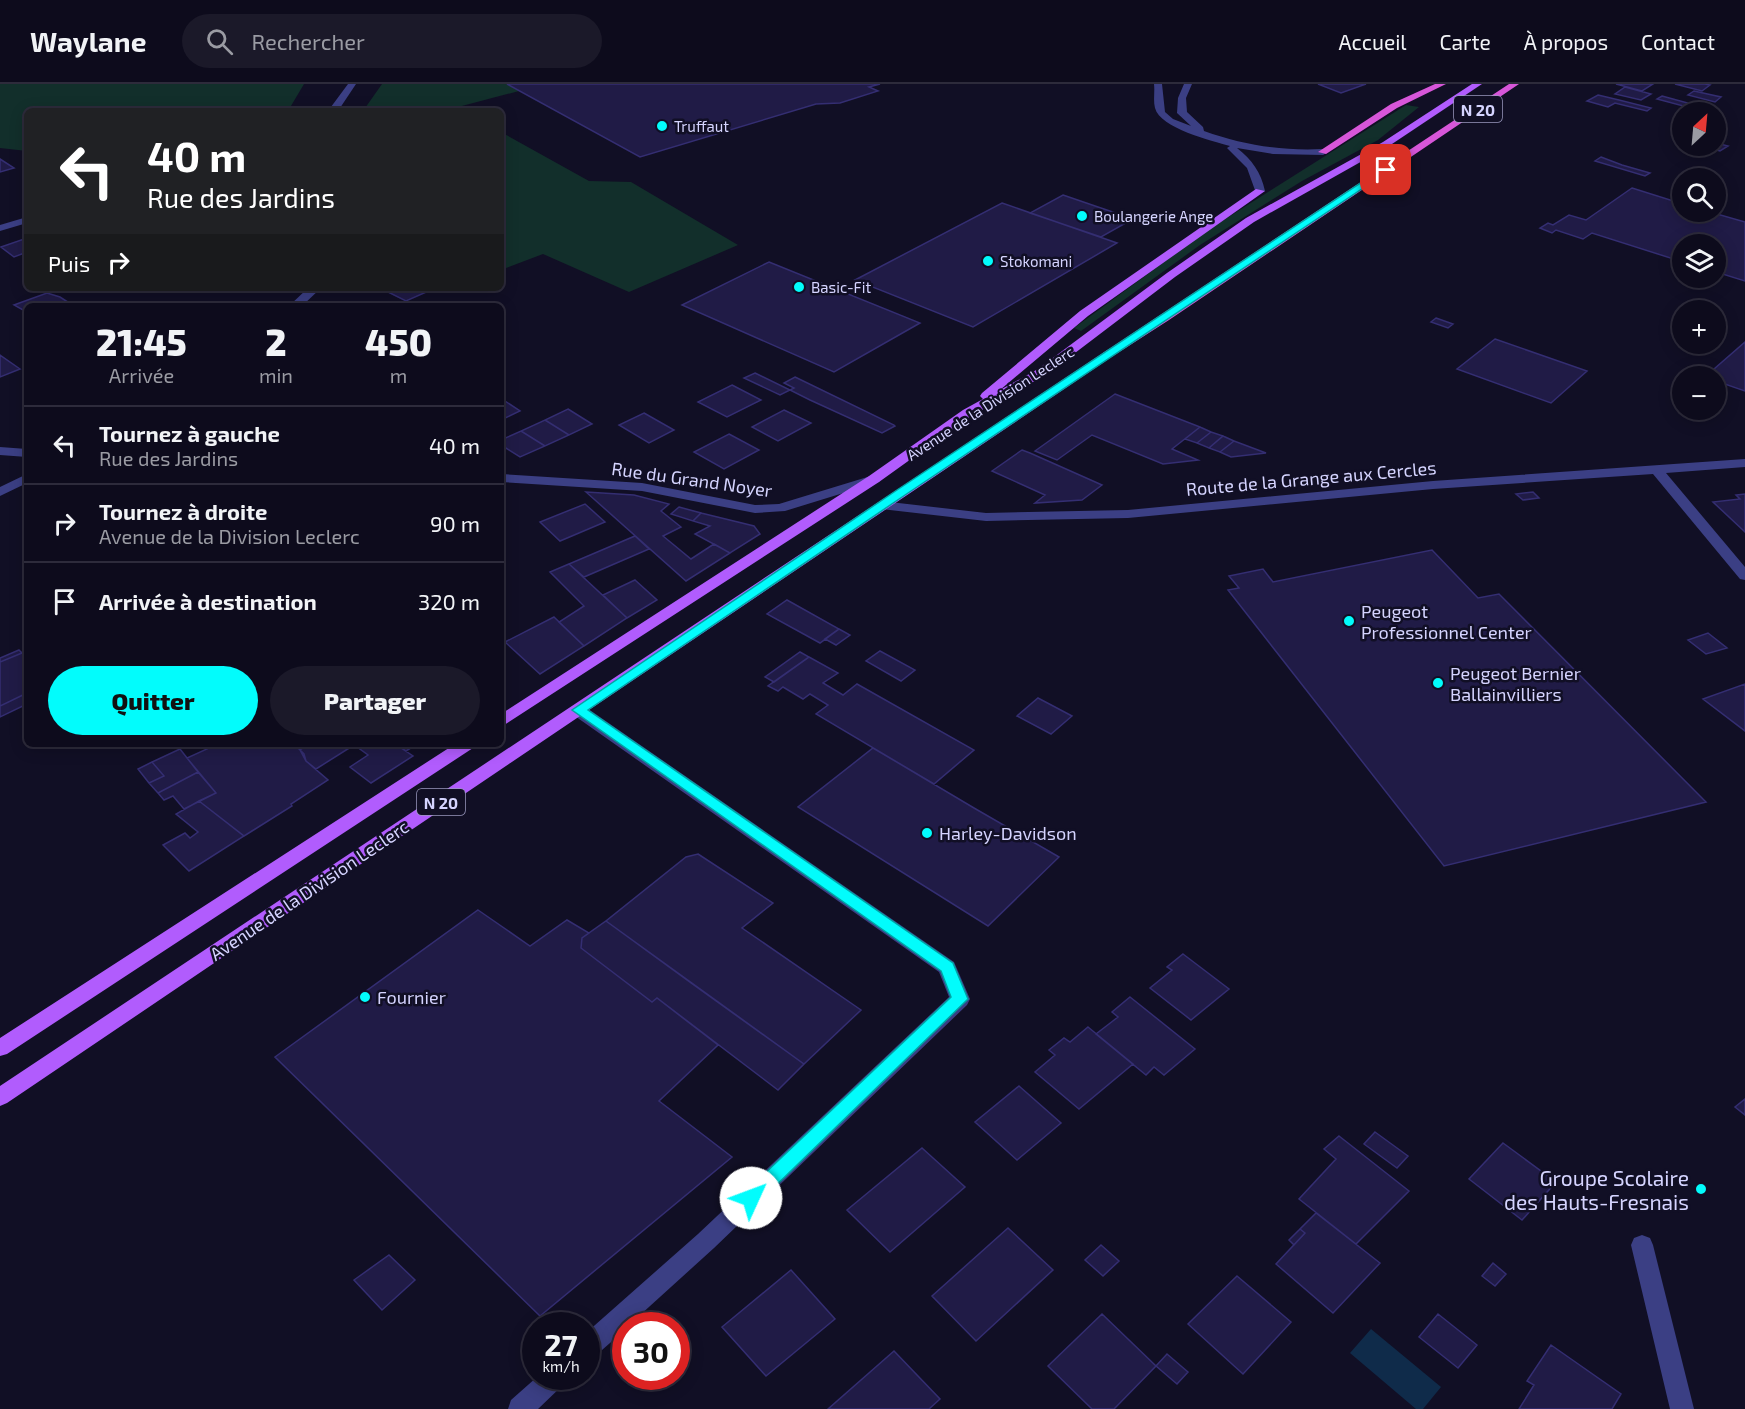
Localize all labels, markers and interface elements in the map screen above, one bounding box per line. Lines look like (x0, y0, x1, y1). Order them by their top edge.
search box (182, 14, 602, 68)
text: Waylane (30, 24, 146, 58)
icon: search (203, 25, 236, 58)
text: Rechercher (251, 28, 365, 54)
text: Accueil (1338, 29, 1407, 54)
text: Carte (1440, 29, 1491, 54)
text: À propos (1524, 29, 1608, 54)
text: Contact (1641, 29, 1715, 54)
road number: N 20 (1454, 96, 1502, 122)
north arrow (1672, 102, 1726, 156)
map controls (1672, 102, 1726, 420)
place label: Truffaut (674, 117, 729, 135)
marker: Truffaut (655, 119, 669, 133)
text: 40 m (147, 130, 246, 180)
icon: left (48, 132, 126, 210)
pin (1360, 144, 1411, 195)
icon: arrive (1369, 153, 1402, 186)
button: search (1672, 168, 1726, 222)
text: Rue des Jardins (147, 181, 335, 213)
place label: Boulangerie Ange (1094, 207, 1213, 225)
marker: Boulangerie Ange (1075, 209, 1089, 223)
button: layers (1672, 234, 1726, 288)
icon: right (102, 246, 135, 279)
text: Puis (48, 250, 90, 276)
place label: Stokomani (1000, 252, 1072, 270)
marker: Stokomani (981, 254, 995, 268)
place label: Basic-Fit (811, 278, 871, 296)
marker: Basic-Fit (792, 280, 806, 294)
button: + (1672, 300, 1726, 354)
text: 21:45 (96, 320, 187, 363)
text: 2 (265, 320, 287, 363)
text: 450 (365, 320, 432, 363)
street label: Avenue de la Division Leclerc (903, 342, 1077, 464)
text: Arrivée (109, 363, 174, 387)
text: min (259, 363, 293, 387)
text: m (390, 363, 407, 387)
button: − (1672, 366, 1726, 420)
text: Tournez à gauche (99, 420, 280, 446)
icon: left (48, 429, 81, 462)
text: 40 m (429, 432, 480, 458)
text: Rue des Jardins (99, 446, 238, 470)
street label: Route de la Grange aux Cercles (1185, 456, 1437, 500)
street label: Rue du Grand Noyer (610, 457, 774, 501)
text: Tournez à droite (99, 498, 268, 524)
icon: right (48, 507, 81, 540)
text: 90 m (430, 510, 480, 536)
text: Avenue de la Division Leclerc (99, 524, 360, 548)
icon: arrive (48, 585, 81, 618)
text: Arrivée à destination (99, 588, 317, 614)
text: 320 m (418, 588, 480, 614)
place label: Peugeot Professionnel Center (1361, 600, 1532, 643)
marker: Peugeot Professionnel Center (1342, 614, 1356, 628)
place label: Peugeot Bernier Ballainvilliers (1450, 662, 1581, 705)
button: Quitter (48, 666, 258, 735)
button: Partager (270, 666, 480, 735)
marker: Peugeot Bernier Ballainvilliers (1431, 676, 1445, 690)
road number: N 20 (417, 789, 465, 815)
street label: Avenue de la Division Leclerc (206, 815, 413, 965)
place label: Harley-Davidson (939, 822, 1077, 844)
marker: Harley-Davidson (920, 826, 934, 840)
place label: Fournier (377, 986, 446, 1008)
marker: Fournier (358, 990, 372, 1004)
place label: Groupe Scolaire des Hauts-Fresnais (1504, 1165, 1689, 1214)
position arrow (719, 1166, 783, 1230)
marker: Groupe Scolaire des Hauts-Fresnais (1694, 1182, 1708, 1196)
speed limit sign: 30 (612, 1312, 690, 1390)
text: 27 (544, 1326, 578, 1362)
text: km/h (542, 1357, 580, 1375)

